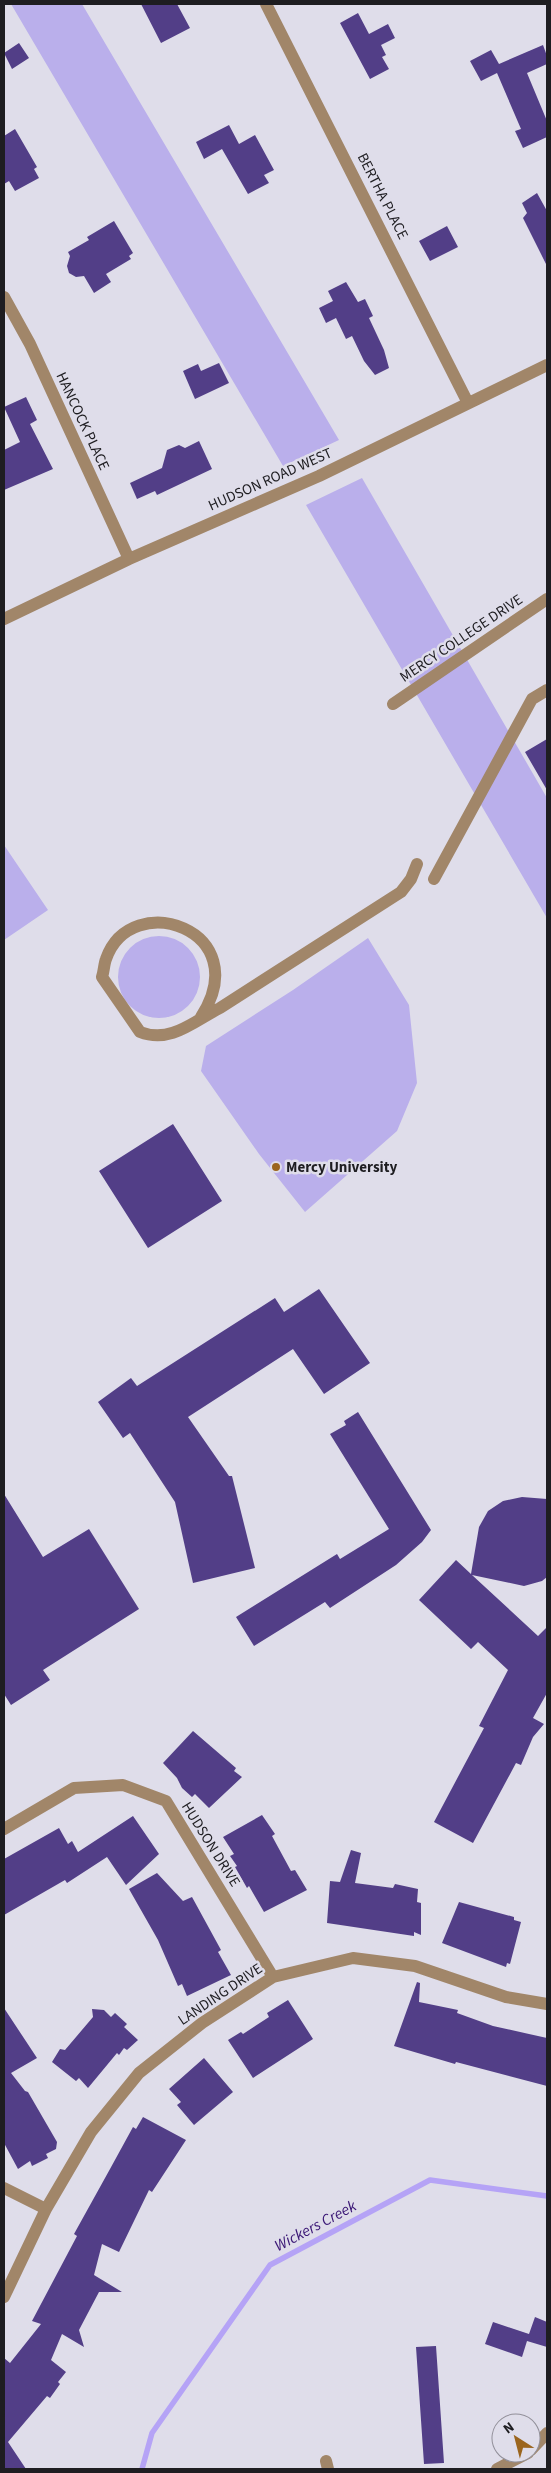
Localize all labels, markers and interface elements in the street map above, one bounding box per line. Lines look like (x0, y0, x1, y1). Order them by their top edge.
street label: BERTHA PLACE (352, 149, 413, 243)
street label: HANCOCK PLACE (51, 369, 115, 474)
street label: HUDSON ROAD WEST (205, 443, 335, 516)
street label: MERCY COLLEGE DRIVE (396, 589, 527, 687)
place label: Mercy University (286, 1157, 397, 1178)
marker: Mercy University (270, 1161, 282, 1173)
street label: HUDSON DRIVE (176, 1798, 245, 1891)
street label: LANDING DRIVE (174, 1958, 267, 2030)
water label: Wickers Creek (271, 2195, 361, 2257)
north arrow (491, 2413, 541, 2463)
text: N (499, 2417, 519, 2439)

